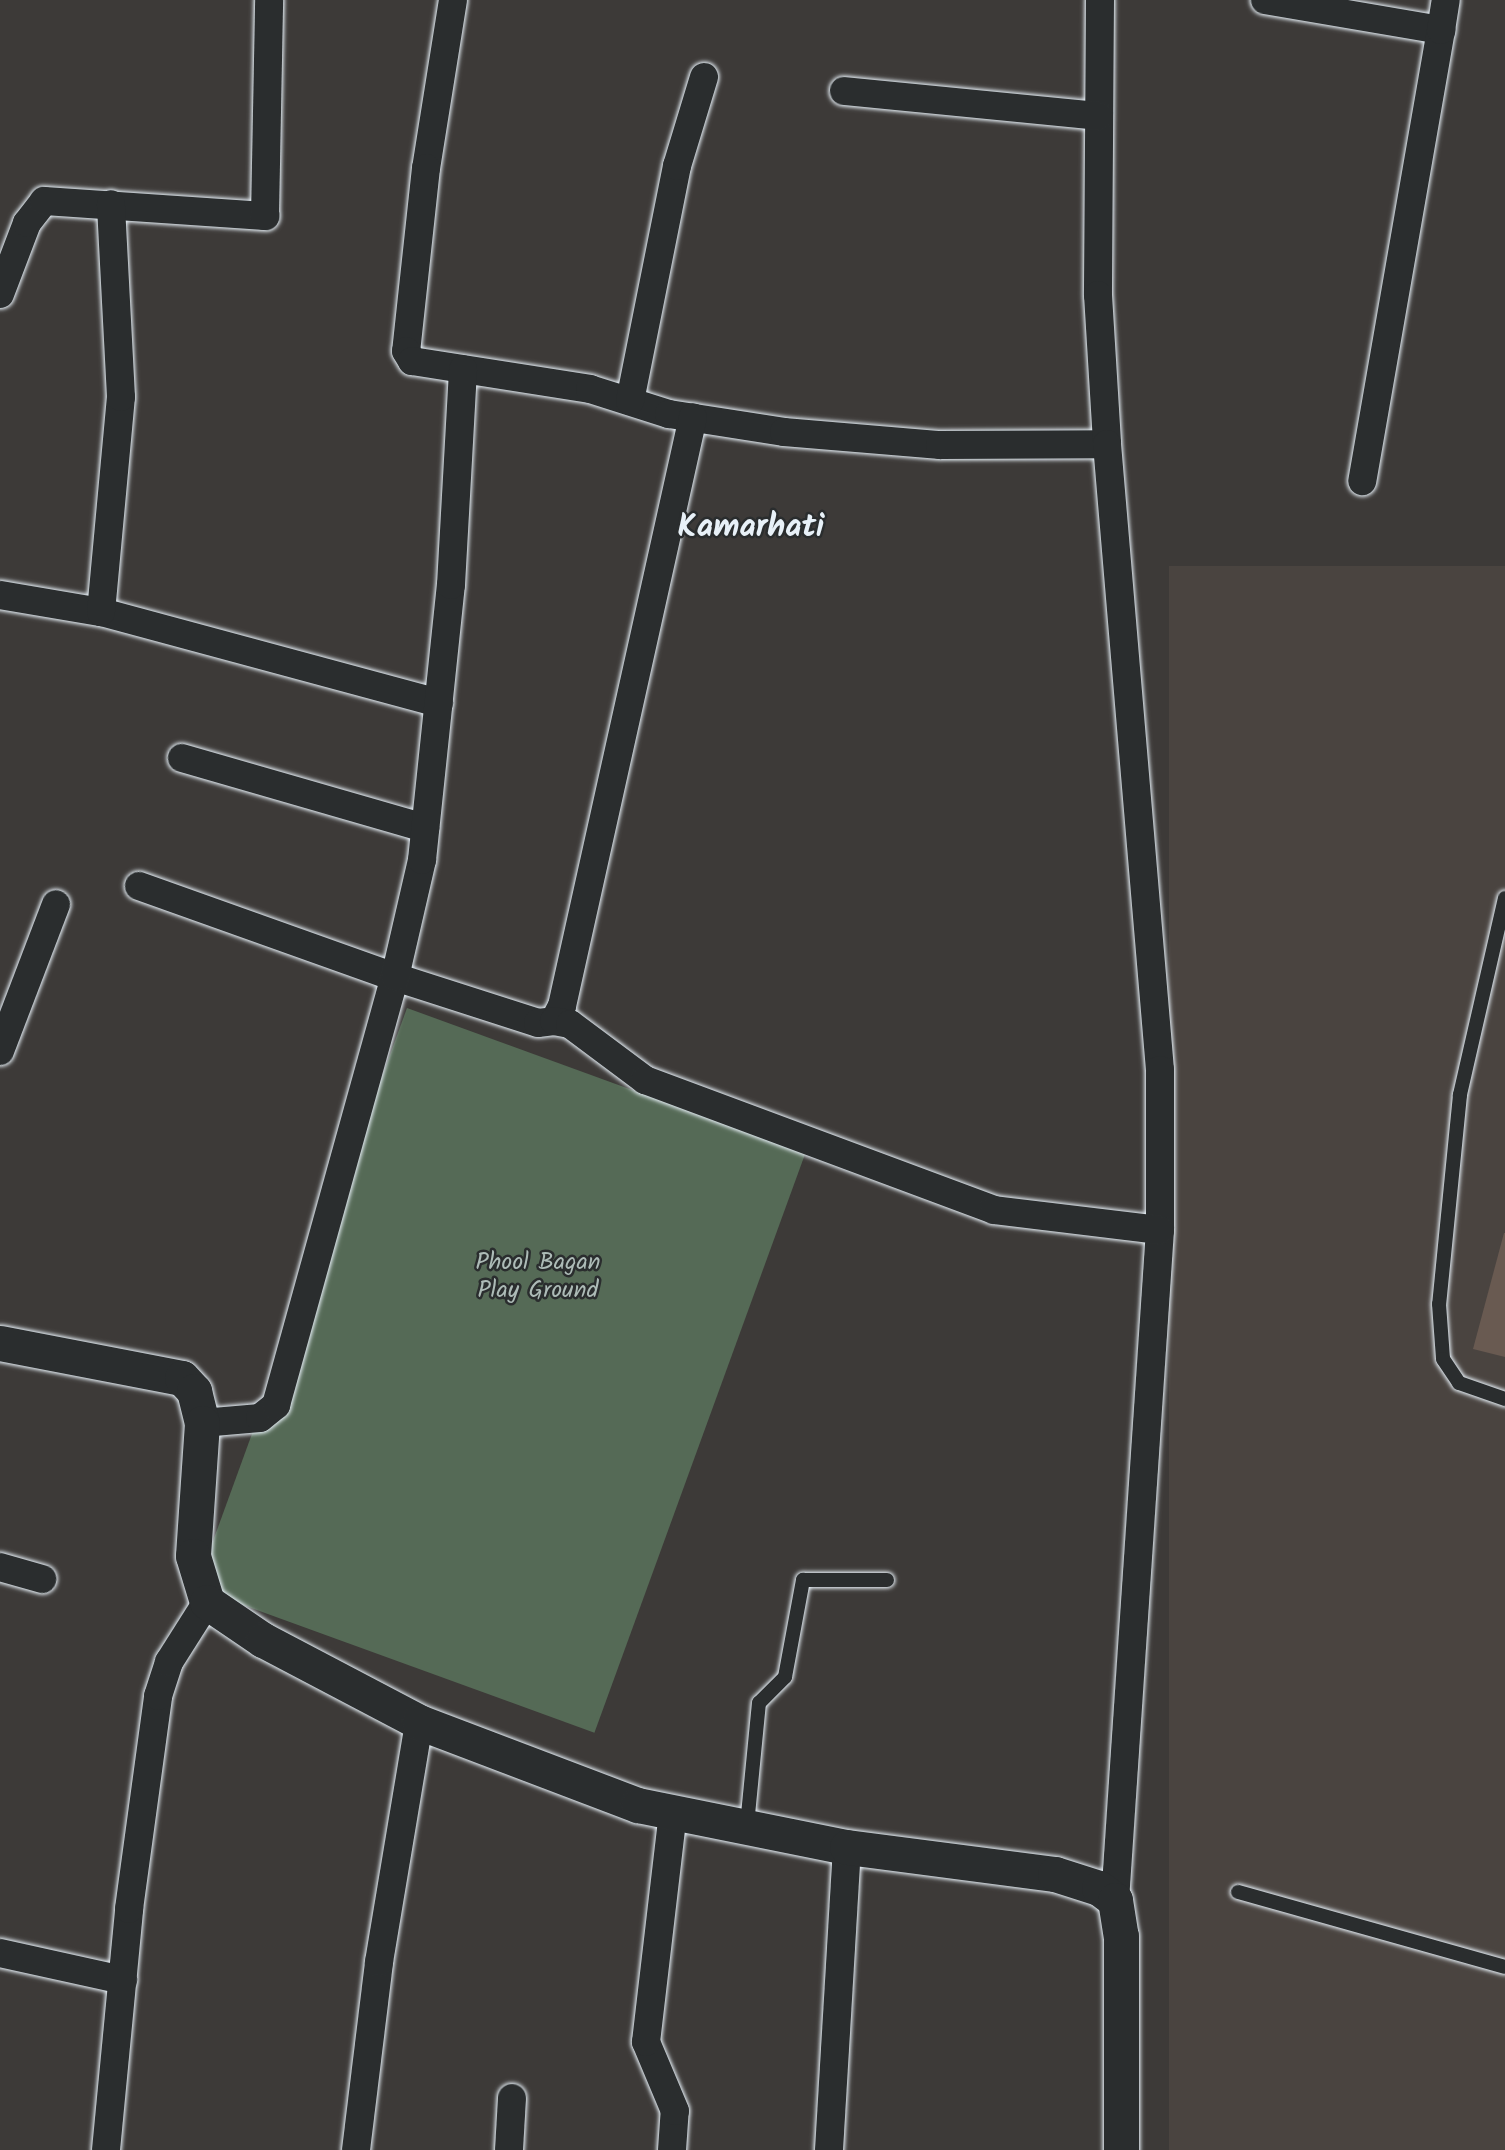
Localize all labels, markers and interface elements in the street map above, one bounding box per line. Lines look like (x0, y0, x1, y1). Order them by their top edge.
district label: Kamarhati (678, 509, 824, 547)
park label: Phool Bagan Play Ground (475, 1249, 601, 1305)

